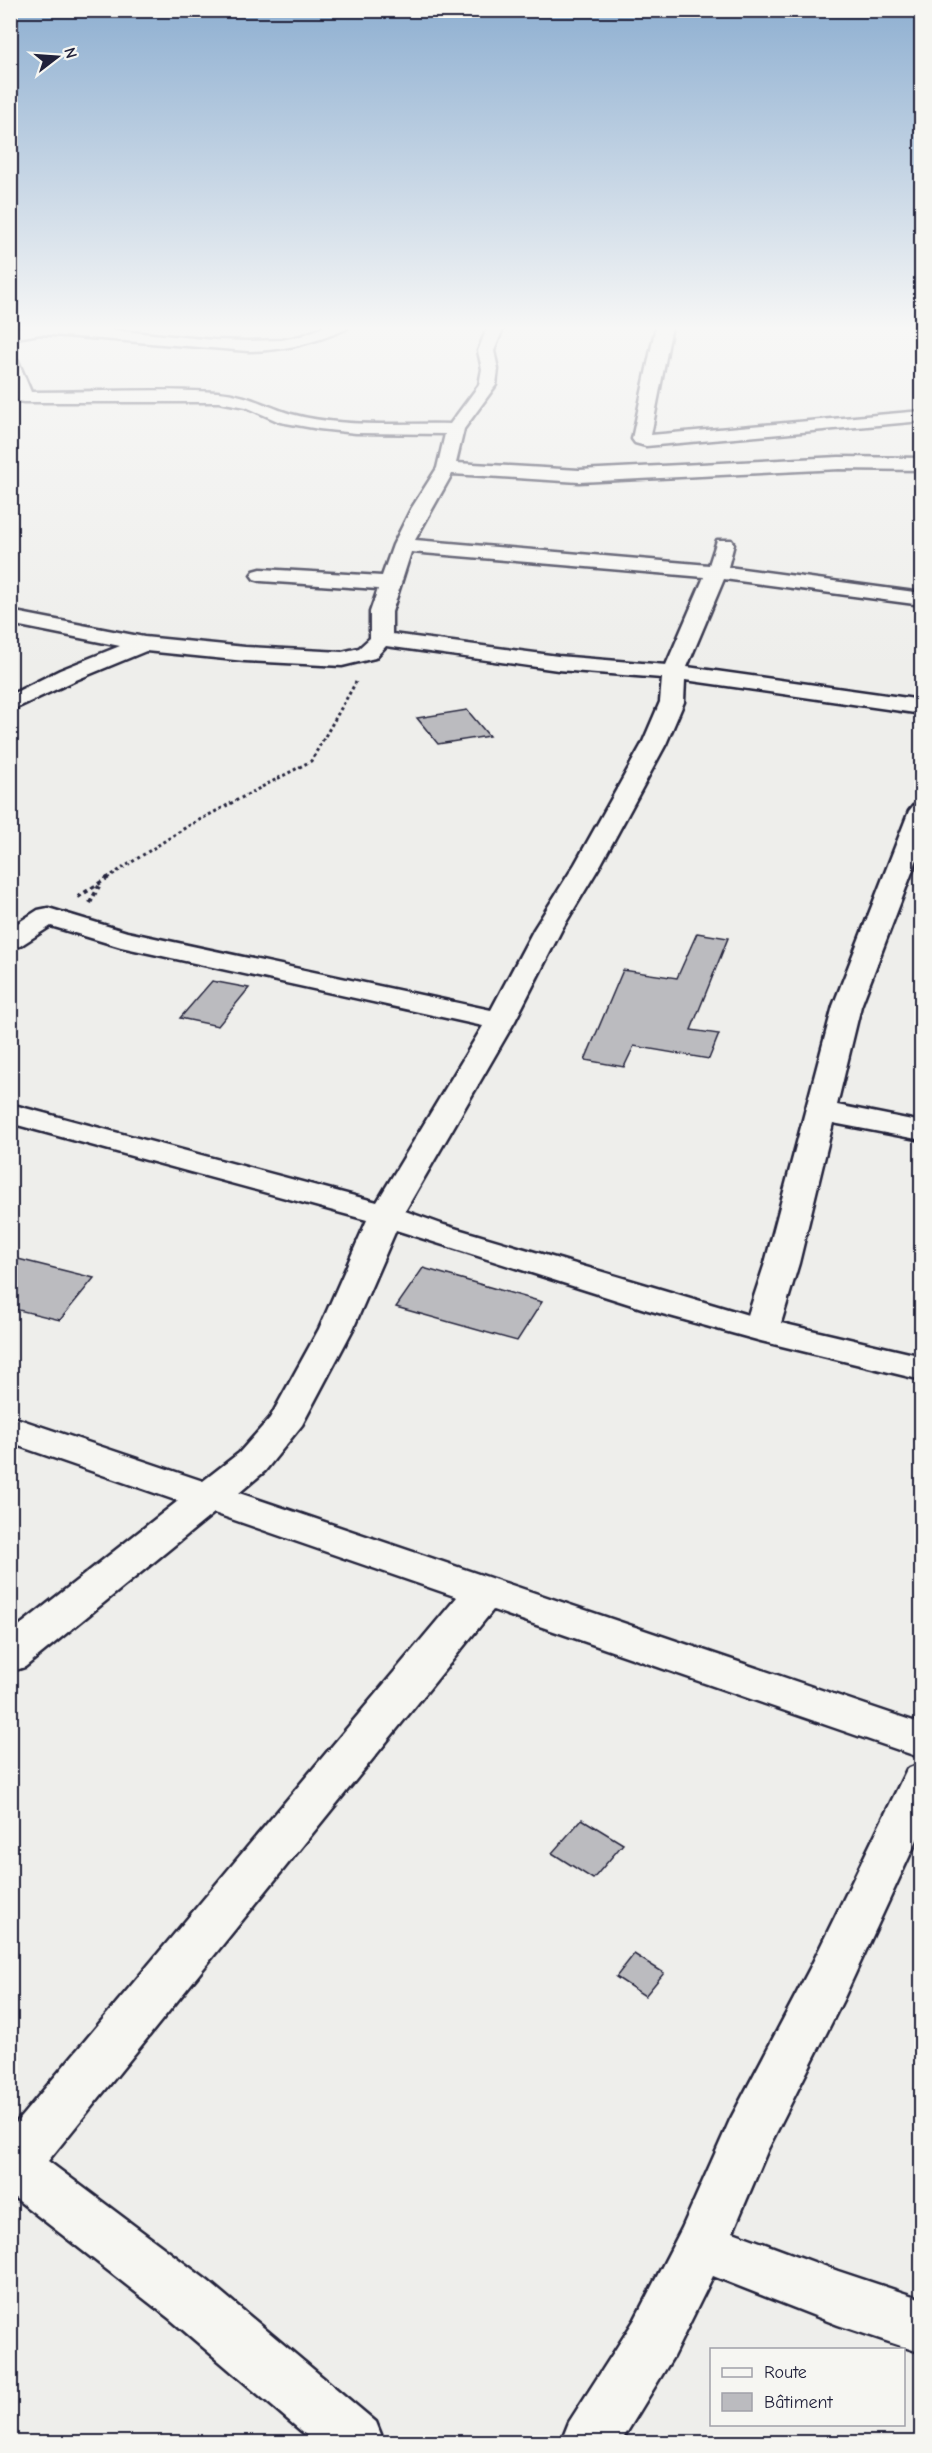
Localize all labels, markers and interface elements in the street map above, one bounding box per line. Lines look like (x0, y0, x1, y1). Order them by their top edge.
north arrow (27, 27, 87, 87)
text: N (60, 45, 81, 61)
legend (710, 2348, 905, 2426)
text: Route (764, 2362, 807, 2383)
text: Bâtiment (764, 2392, 834, 2413)

